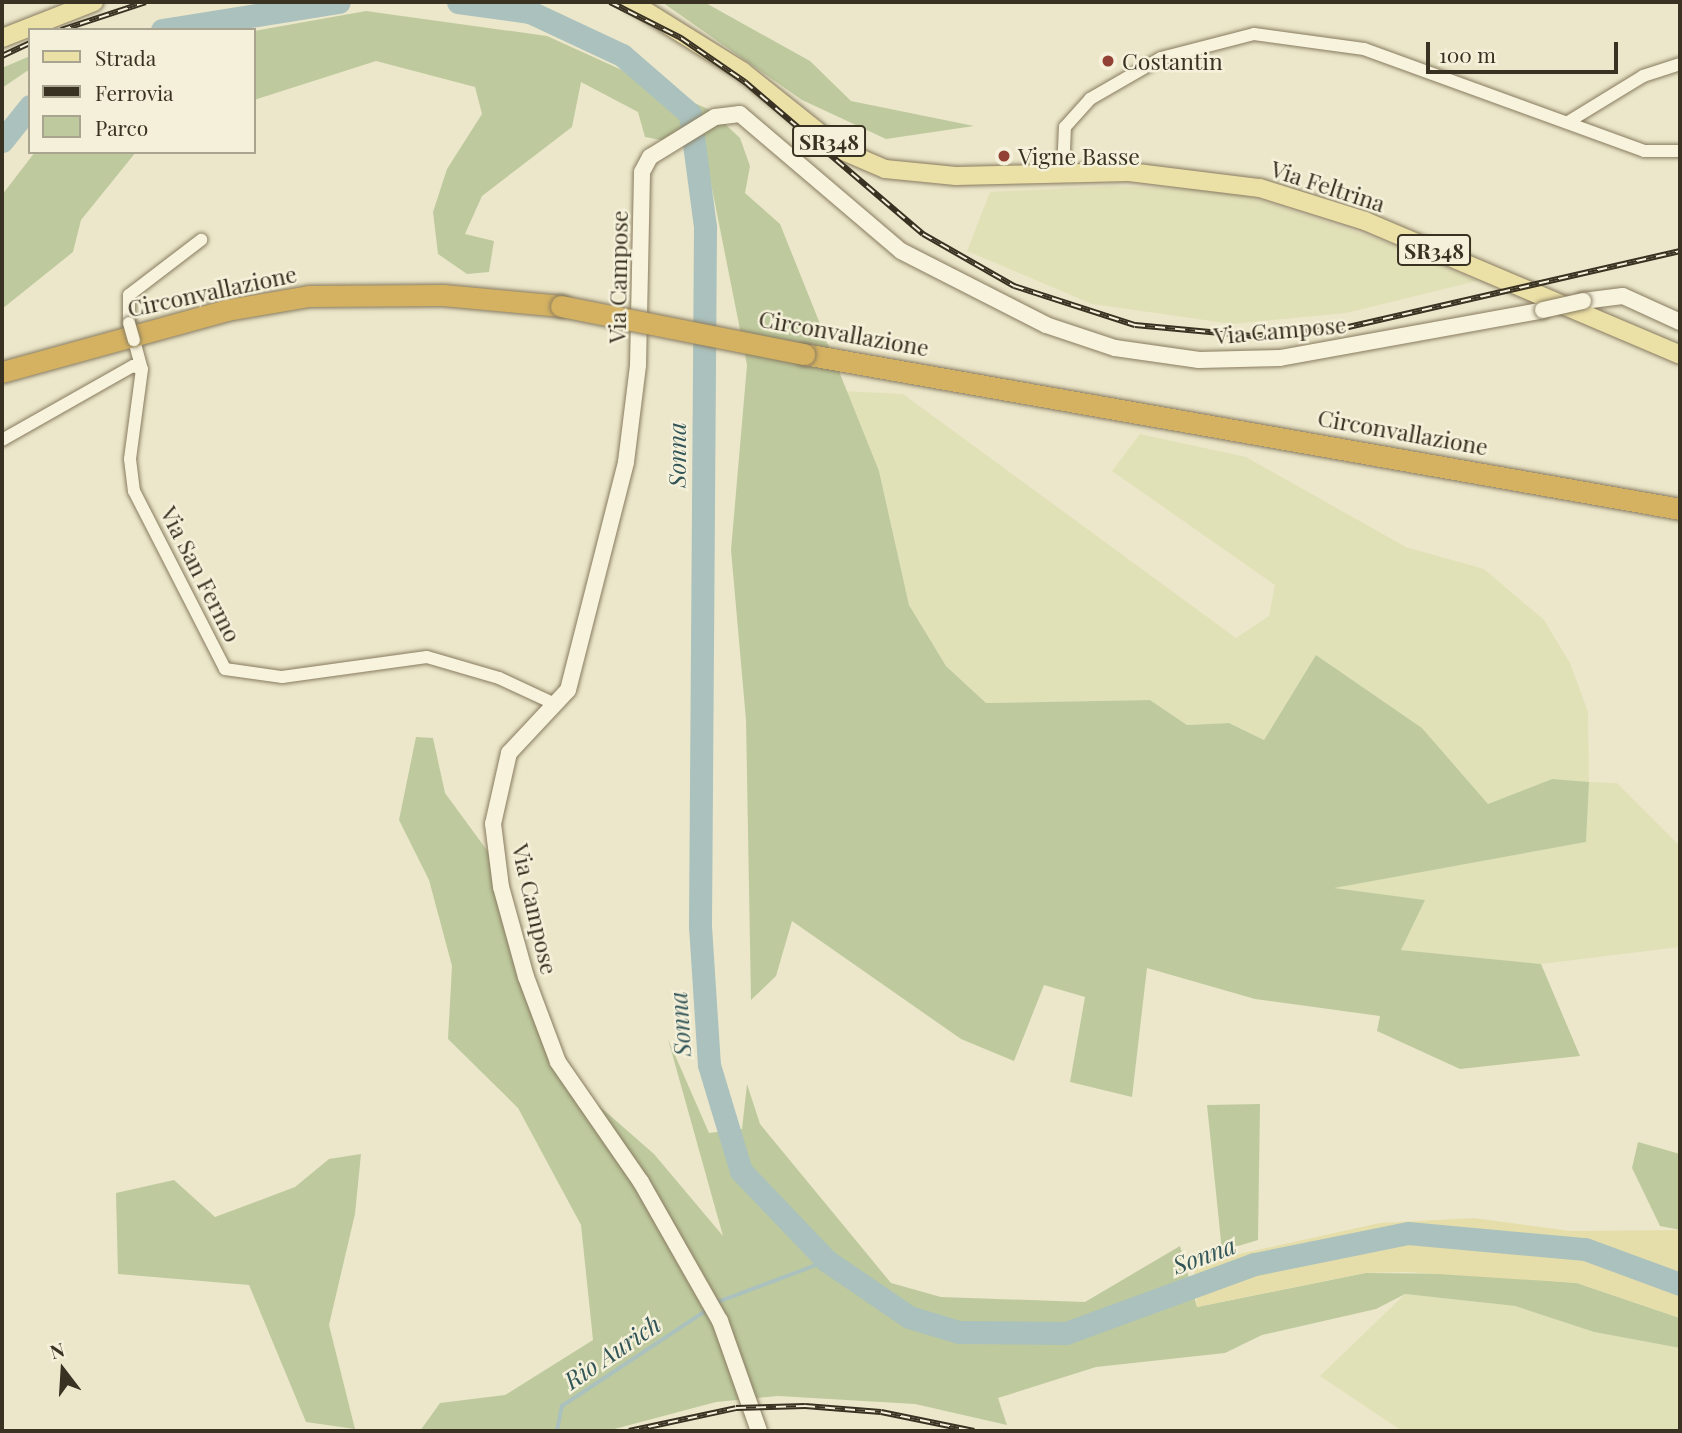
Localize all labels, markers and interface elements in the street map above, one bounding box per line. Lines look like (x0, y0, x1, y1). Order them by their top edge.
legend (28, 28, 256, 154)
scale bar (1430, 28, 1622, 72)
text: 100 m (1439, 40, 1496, 68)
text: Strada (95, 43, 156, 71)
place label: Costantin (1122, 47, 1223, 75)
marker: Costantin (1100, 53, 1116, 69)
text: Ferrovia (95, 78, 174, 106)
text: Parco (95, 113, 148, 141)
road number: SR348 (790, 124, 868, 158)
place label: Vigne Basse (1018, 142, 1140, 170)
marker: Vigne Basse (996, 148, 1012, 164)
street label: Via Feltrina (1267, 155, 1389, 217)
street label: Via Campose (603, 210, 633, 344)
road number: SR348 (1396, 232, 1472, 268)
street label: Circonvallazione (125, 260, 299, 322)
street label: Circonvallazione (757, 304, 931, 362)
street label: Via Campose (1212, 310, 1348, 350)
street label: Circonvallazione (1316, 403, 1490, 461)
water label: Sonna (663, 422, 691, 488)
street label: Via San Fermo (155, 502, 247, 646)
street label: Via Campose (507, 841, 563, 977)
water label: Sonna (663, 990, 697, 1058)
water label: Sonna (1168, 1230, 1240, 1280)
water label: Rio Aurich (558, 1309, 666, 1395)
north arrow (28, 1335, 98, 1405)
text: N (46, 1335, 67, 1364)

